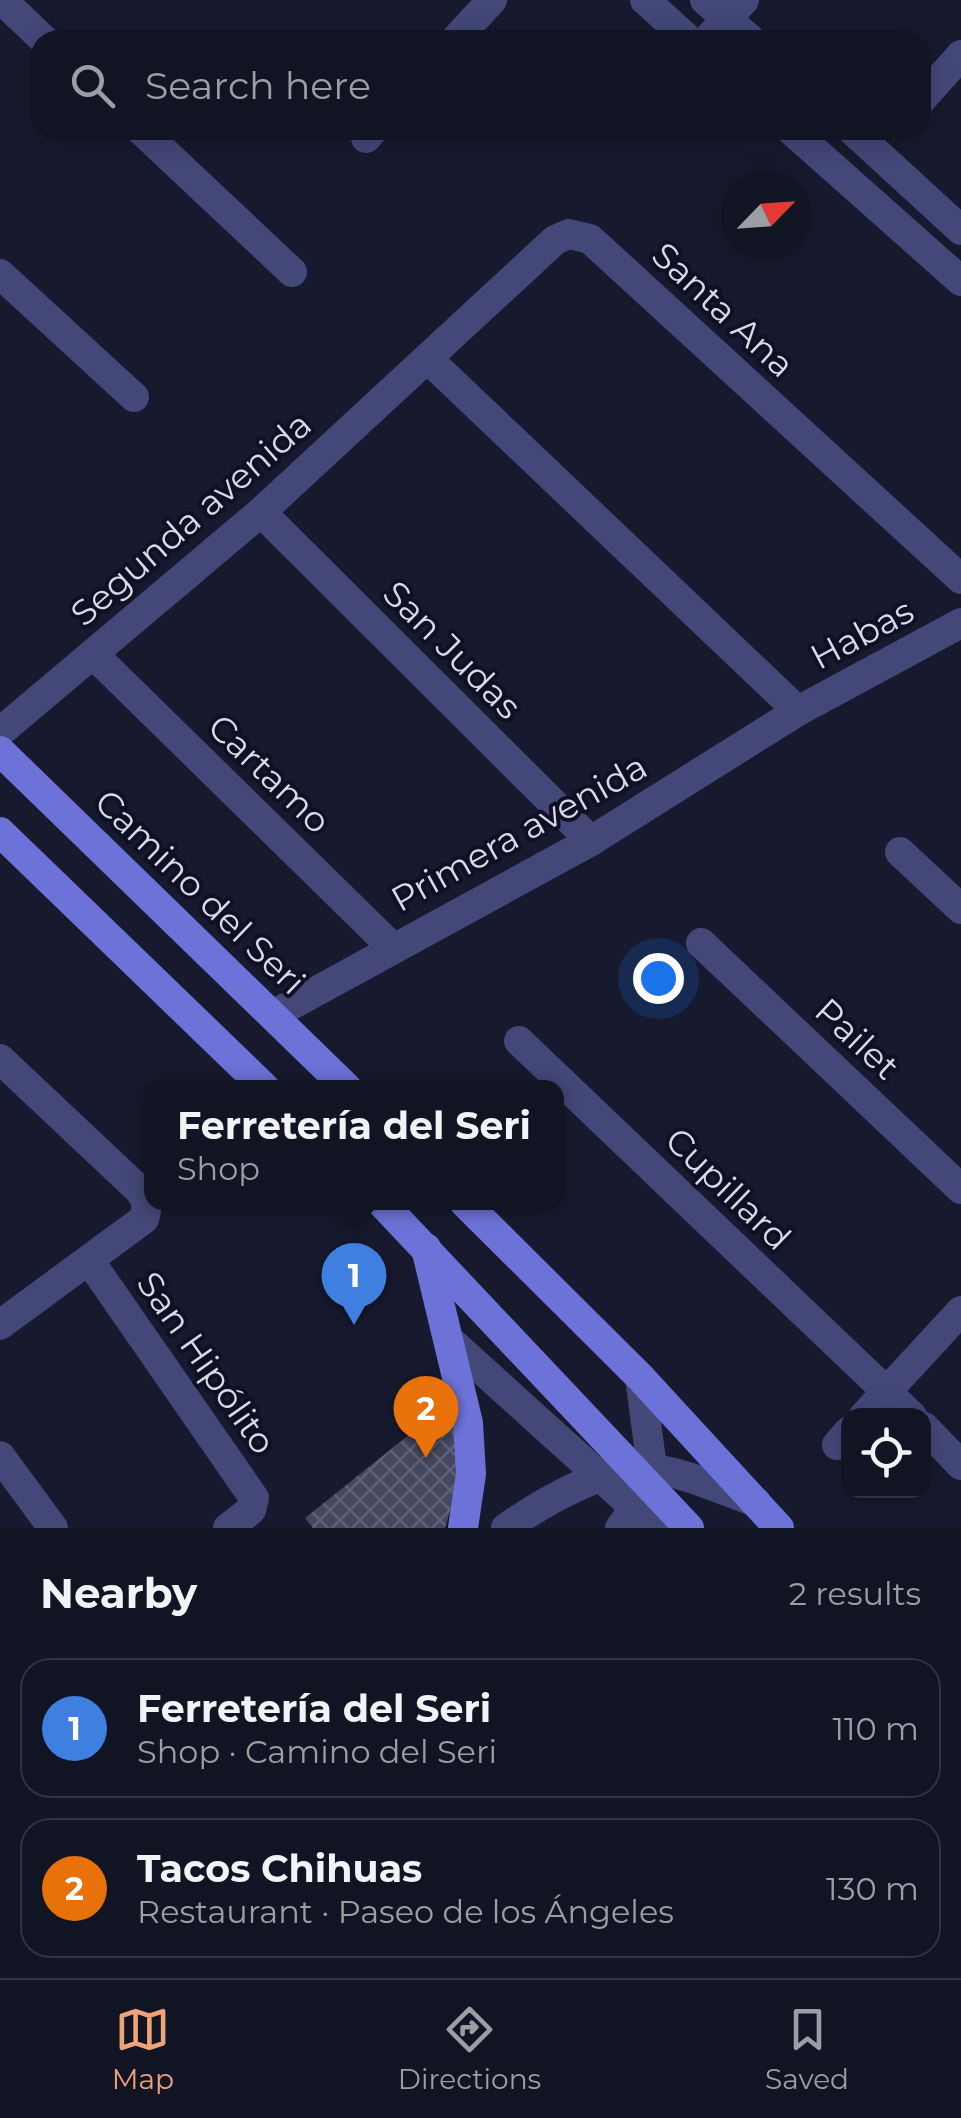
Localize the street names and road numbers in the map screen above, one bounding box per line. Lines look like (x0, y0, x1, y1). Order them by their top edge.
street label: Santa Ana (643, 233, 803, 386)
street label: Segunda avenida (62, 402, 320, 635)
street label: San Judas (374, 572, 530, 728)
street label: Habas (803, 589, 921, 678)
street label: Cartamo (199, 705, 339, 842)
street label: Primera avenida (383, 745, 654, 921)
street label: Camino del Seri (86, 780, 314, 1003)
street label: Pailet (806, 989, 908, 1088)
street label: Cupillard (657, 1118, 800, 1259)
street label: San Hipólito (128, 1263, 285, 1462)

